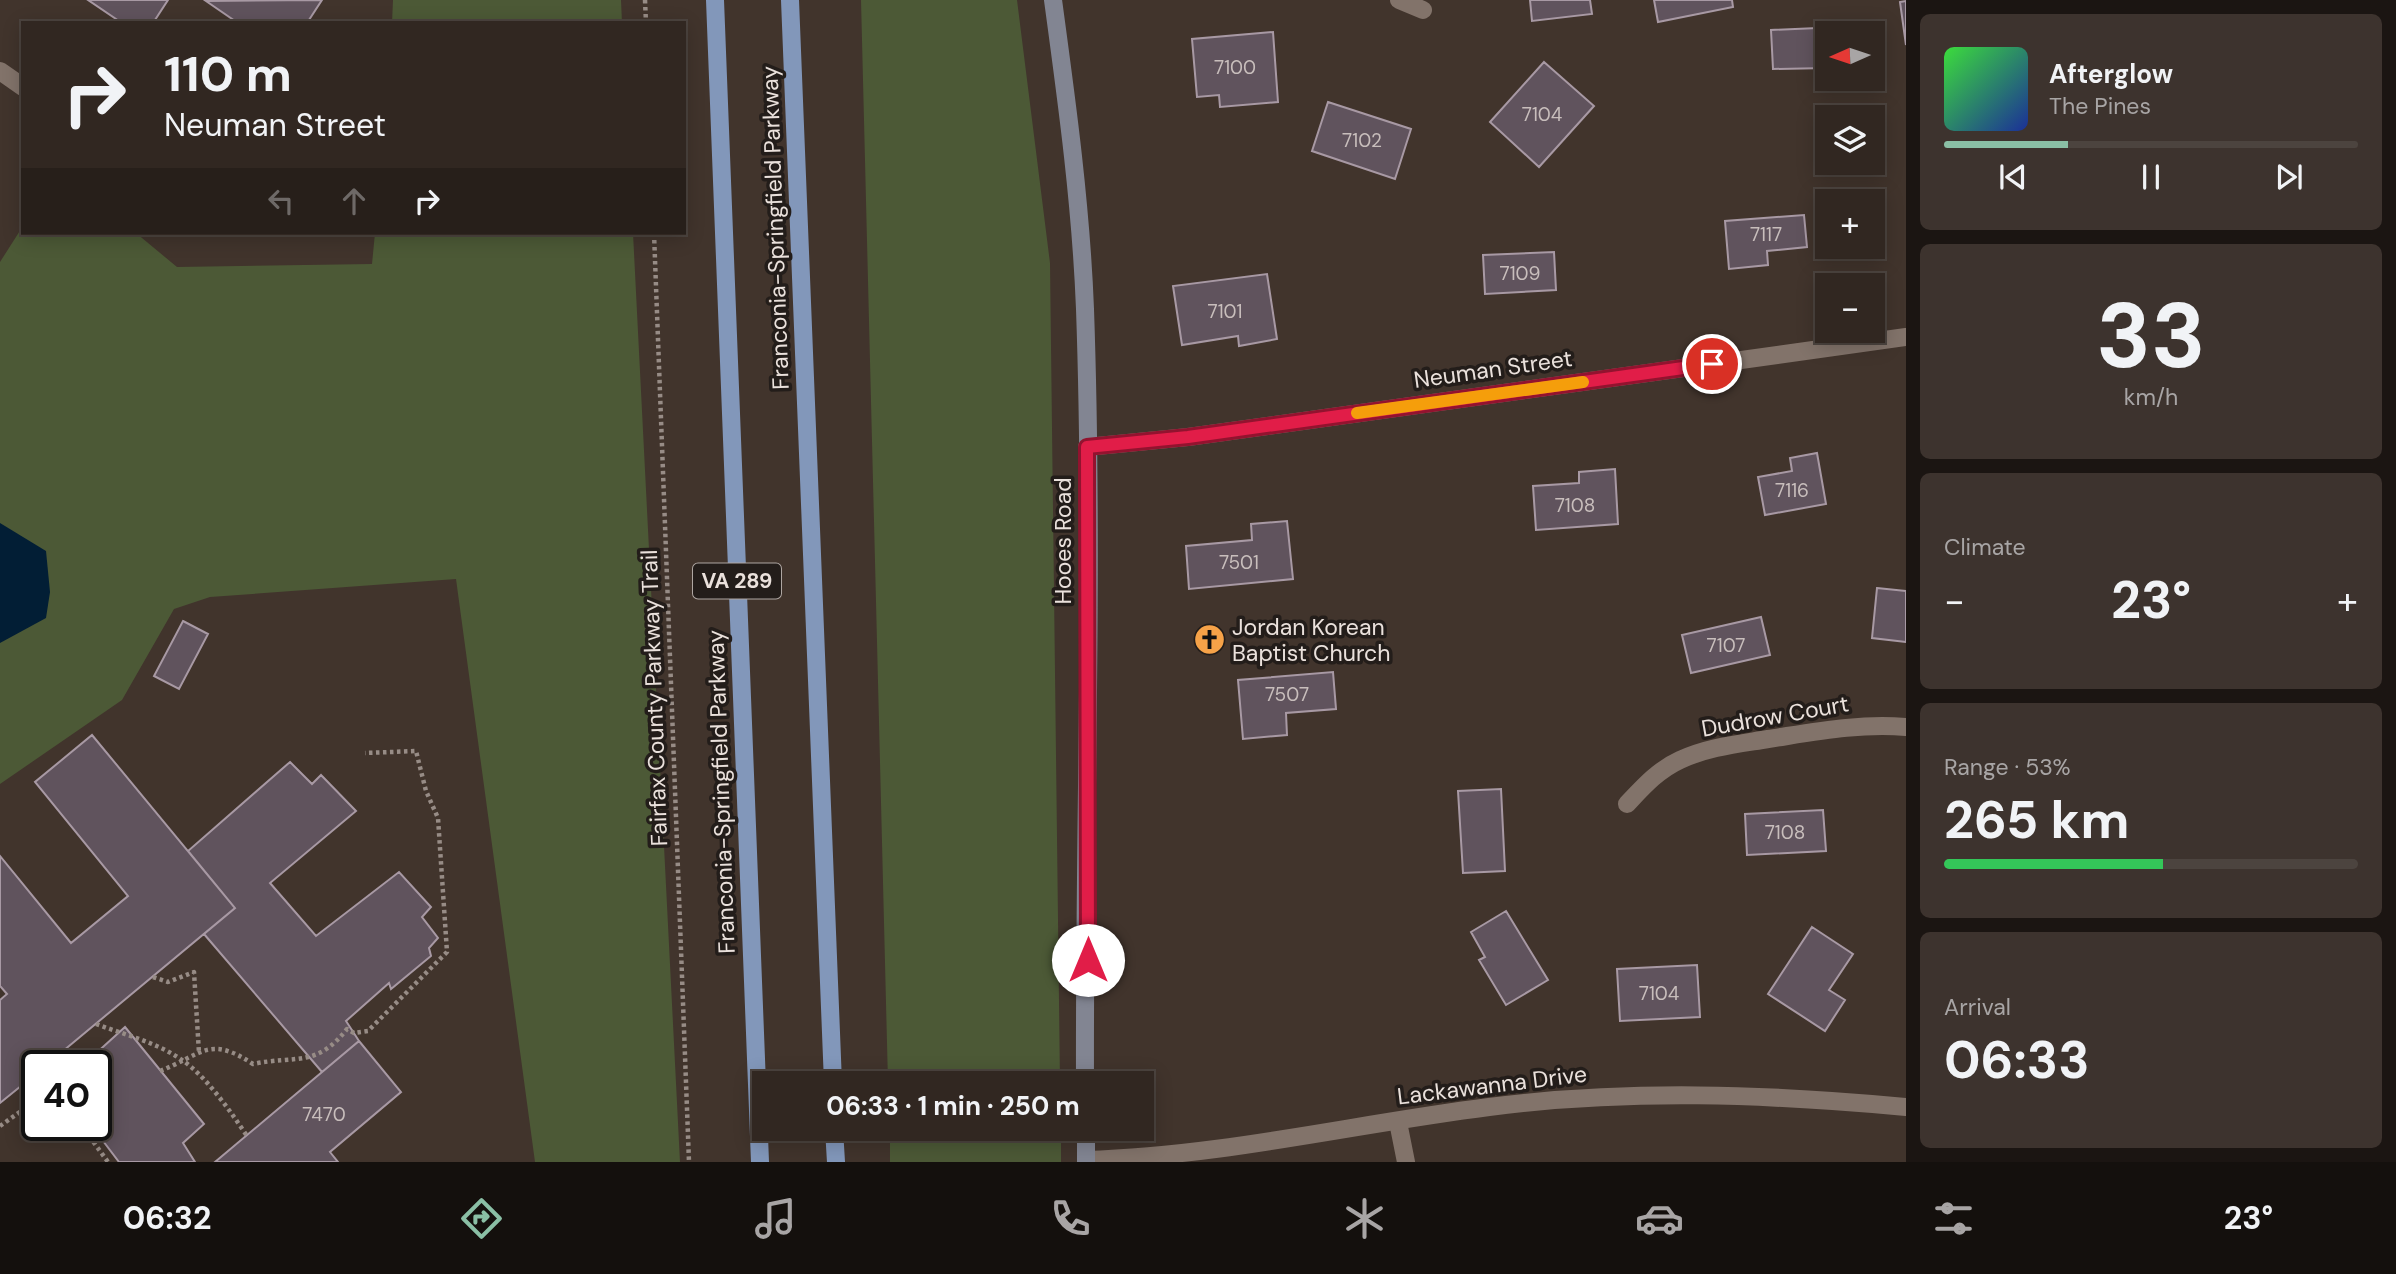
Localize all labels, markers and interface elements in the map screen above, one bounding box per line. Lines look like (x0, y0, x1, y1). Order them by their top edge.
north arrow (1815, 21, 1885, 91)
map controls (1815, 21, 1885, 343)
text: 110 m (164, 42, 292, 106)
icon: right (49, 49, 140, 140)
house number: 7100 (1214, 55, 1256, 80)
text: Afterglow (2049, 57, 2173, 91)
street label: Franconia-Springfield Parkway (754, 65, 796, 390)
text: The Pines (2049, 91, 2151, 121)
house number: 7104 (1522, 102, 1562, 127)
text: Neuman Street (164, 104, 386, 146)
button: layers (1815, 105, 1885, 175)
house number: 7102 (1342, 128, 1382, 153)
icon: previous (1994, 158, 2032, 196)
icon: pause (2132, 158, 2170, 196)
icon: next (2270, 158, 2308, 196)
icon: left (262, 182, 300, 220)
icon: ahead (335, 182, 373, 220)
icon: right (408, 182, 446, 220)
button: + (1815, 189, 1885, 259)
house number: 7117 (1750, 222, 1782, 247)
house number: 7109 (1499, 261, 1541, 286)
button: − (1815, 273, 1885, 343)
text: 33 (2096, 277, 2206, 395)
house number: 7101 (1207, 299, 1243, 324)
pin (1682, 334, 1742, 394)
street label: Neuman Street (1412, 343, 1574, 395)
icon: arrive (1693, 345, 1731, 383)
text: km/h (2124, 382, 2178, 412)
street label: Hooes Road (1048, 477, 1078, 605)
house number: 7116 (1775, 478, 1809, 503)
house number: 7108 (1555, 493, 1595, 518)
text: Climate (1944, 532, 2026, 562)
street label: Fairfax County Parkway Trail (634, 549, 674, 847)
house number: 7501 (1219, 550, 1259, 575)
road number: VA 289 (693, 564, 781, 598)
text: 23° (2111, 566, 2191, 634)
text: − (1944, 576, 1965, 626)
text: + (2337, 576, 2358, 626)
place label: Jordan Korean Baptist Church (1232, 612, 1390, 668)
church icon: Jordan Korean Baptist Church (1192, 623, 1226, 657)
street label: Franconia-Springfield Parkway (700, 629, 742, 954)
house number: 7107 (1706, 633, 1746, 658)
house number: 7507 (1265, 682, 1309, 707)
street label: Dudrow Court (1699, 688, 1851, 744)
text: Range · 53% (1944, 752, 2071, 782)
text: 265 km (1944, 786, 2129, 854)
house number: 7108 (1765, 820, 1805, 845)
position arrow (1051, 923, 1125, 997)
house number: 7104 (1639, 981, 1679, 1006)
text: Arrival (1944, 992, 2011, 1022)
text: 06:33 (1944, 1026, 2090, 1094)
speed limit sign: 40 (21, 1050, 112, 1141)
street label: Lackawanna Drive (1396, 1058, 1588, 1112)
text: 06:33 · 1 min · 250 m (826, 1089, 1080, 1123)
house number: 7470 (302, 1102, 346, 1127)
icon: directions (457, 1194, 506, 1243)
icon: music (751, 1194, 800, 1243)
icon: phone (1046, 1194, 1095, 1243)
icon: climate (1340, 1194, 1389, 1243)
icon: car (1635, 1194, 1684, 1243)
icon: filters (1929, 1194, 1978, 1243)
text: 06:32 (123, 1197, 211, 1239)
text: 23° (2224, 1197, 2273, 1239)

